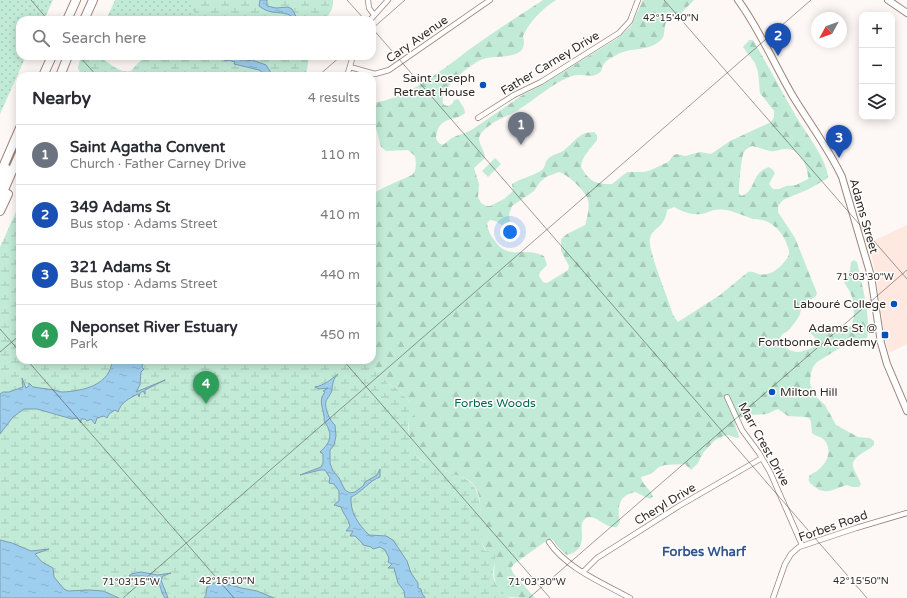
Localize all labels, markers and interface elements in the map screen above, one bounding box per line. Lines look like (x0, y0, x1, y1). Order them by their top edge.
street label: Cary Avenue (383, 12, 451, 65)
text: 42°15'40"N (643, 12, 699, 24)
north arrow (811, 12, 847, 48)
map controls (859, 12, 895, 120)
button: + (859, 12, 895, 48)
search box (16, 16, 376, 60)
pin: 2 (765, 23, 791, 56)
icon: search (30, 27, 52, 49)
street label: Father Carney Drive (498, 28, 602, 98)
text: Search here (62, 29, 146, 47)
button: − (859, 48, 895, 84)
place label: Saint Joseph Retreat House (394, 71, 475, 99)
marker: Saint Joseph Retreat House (478, 80, 488, 90)
button: layers (859, 84, 895, 120)
text: Nearby (32, 88, 91, 109)
text: 4 results (308, 90, 360, 106)
pin: 1 (508, 112, 534, 145)
pin: 3 (826, 125, 852, 158)
text: Saint Agatha Convent (70, 138, 225, 156)
text: 1 (41, 147, 49, 163)
text: 110 m (320, 147, 360, 163)
text: Church · Father Carney Drive (70, 156, 246, 172)
street label: Adams Street (847, 177, 881, 255)
text: 349 Adams St (70, 198, 171, 216)
text: 2 (41, 207, 49, 223)
text: 410 m (320, 207, 360, 223)
text: Bus stop · Adams Street (70, 216, 218, 232)
your location (500, 222, 520, 242)
text: 321 Adams St (70, 258, 171, 276)
text: 3 (41, 267, 49, 283)
text: 440 m (320, 267, 360, 283)
text: 71°03'30"W (836, 271, 894, 283)
text: Bus stop · Adams Street (70, 276, 218, 292)
place label: Labouré College (793, 297, 886, 311)
marker: Labouré College (889, 299, 899, 309)
text: Neponset River Estuary (70, 318, 237, 336)
place label: Adams St @ Fontbonne Academy (758, 321, 878, 349)
text: 4 (41, 327, 49, 343)
text: 450 m (320, 327, 360, 343)
marker: Adams St @ Fontbonne Academy (880, 330, 890, 340)
text: Park (70, 336, 98, 352)
pin: 4 (193, 371, 219, 404)
place label: Milton Hill (780, 385, 838, 399)
marker: Milton Hill (767, 387, 777, 397)
park label: Forbes Woods (454, 396, 536, 410)
street label: Marr Crest Drive (735, 400, 793, 488)
street label: Cheryl Drive (632, 480, 698, 528)
street label: Forbes Road (797, 508, 869, 544)
district label: Forbes Wharf (662, 544, 747, 560)
text: 42°16'10"N (199, 575, 255, 587)
text: 42°15'50"N (833, 575, 889, 587)
text: 71°03'15"W (102, 576, 160, 588)
text: 71°03'30"W (508, 576, 566, 588)

